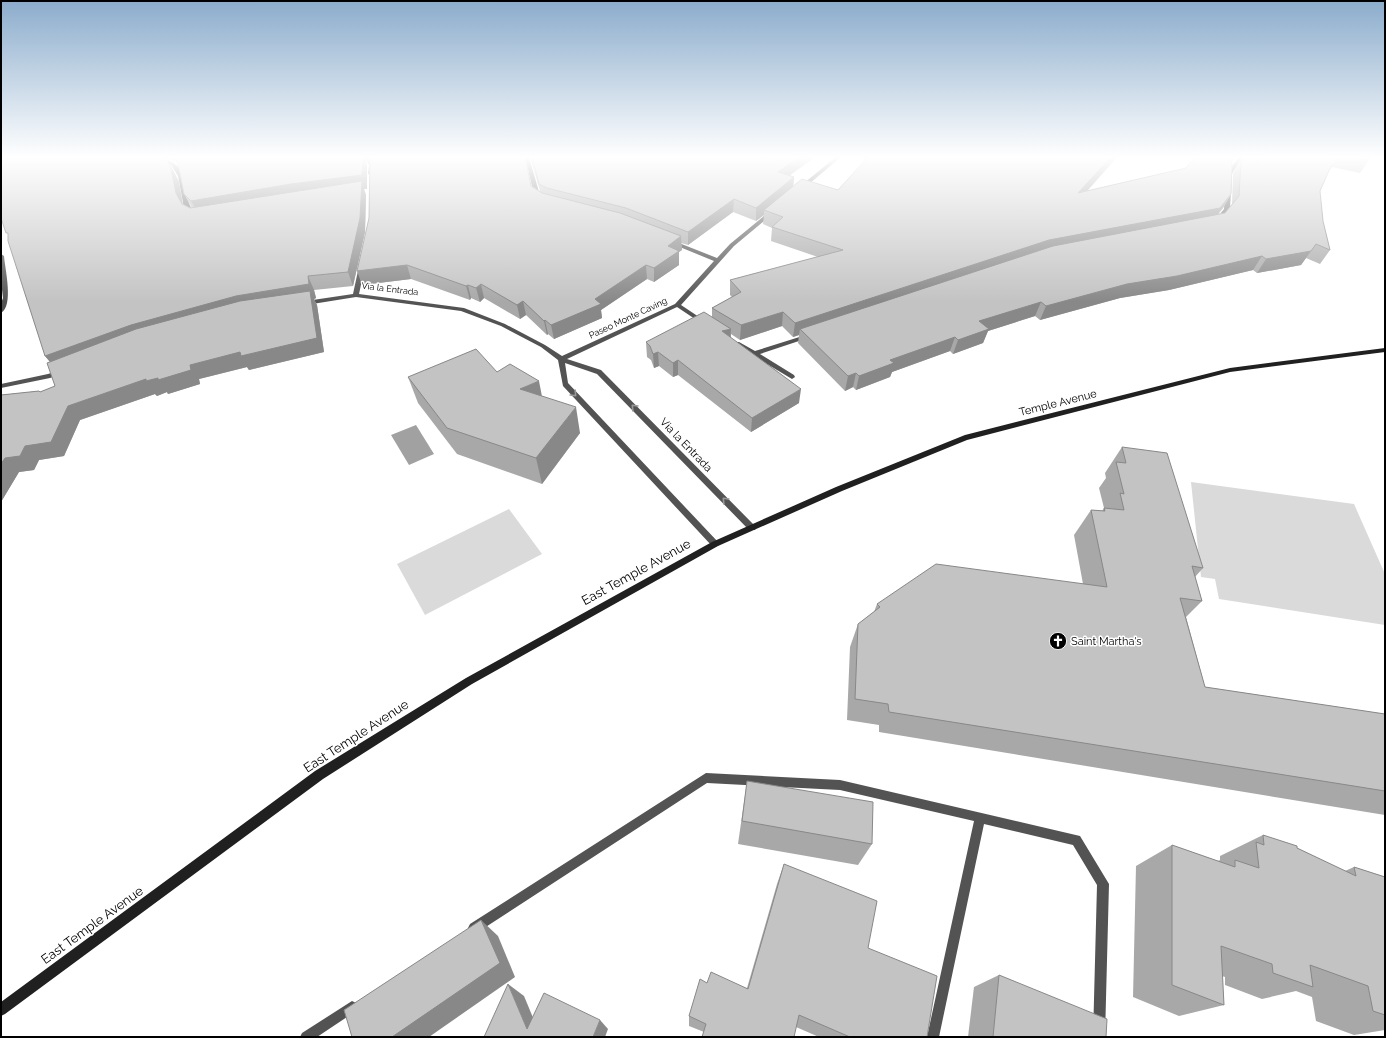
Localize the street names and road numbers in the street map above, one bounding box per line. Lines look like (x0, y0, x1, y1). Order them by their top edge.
street label: Via la Entrada (361, 281, 419, 297)
street label: Paseo Monte Caving (587, 295, 669, 341)
street label: Temple Avenue (1018, 387, 1099, 419)
street label: Via la Entrada (657, 415, 715, 475)
street label: East Temple Avenue (579, 536, 693, 608)
street label: East Temple Avenue (301, 696, 412, 776)
street label: East Temple Avenue (38, 883, 146, 967)

